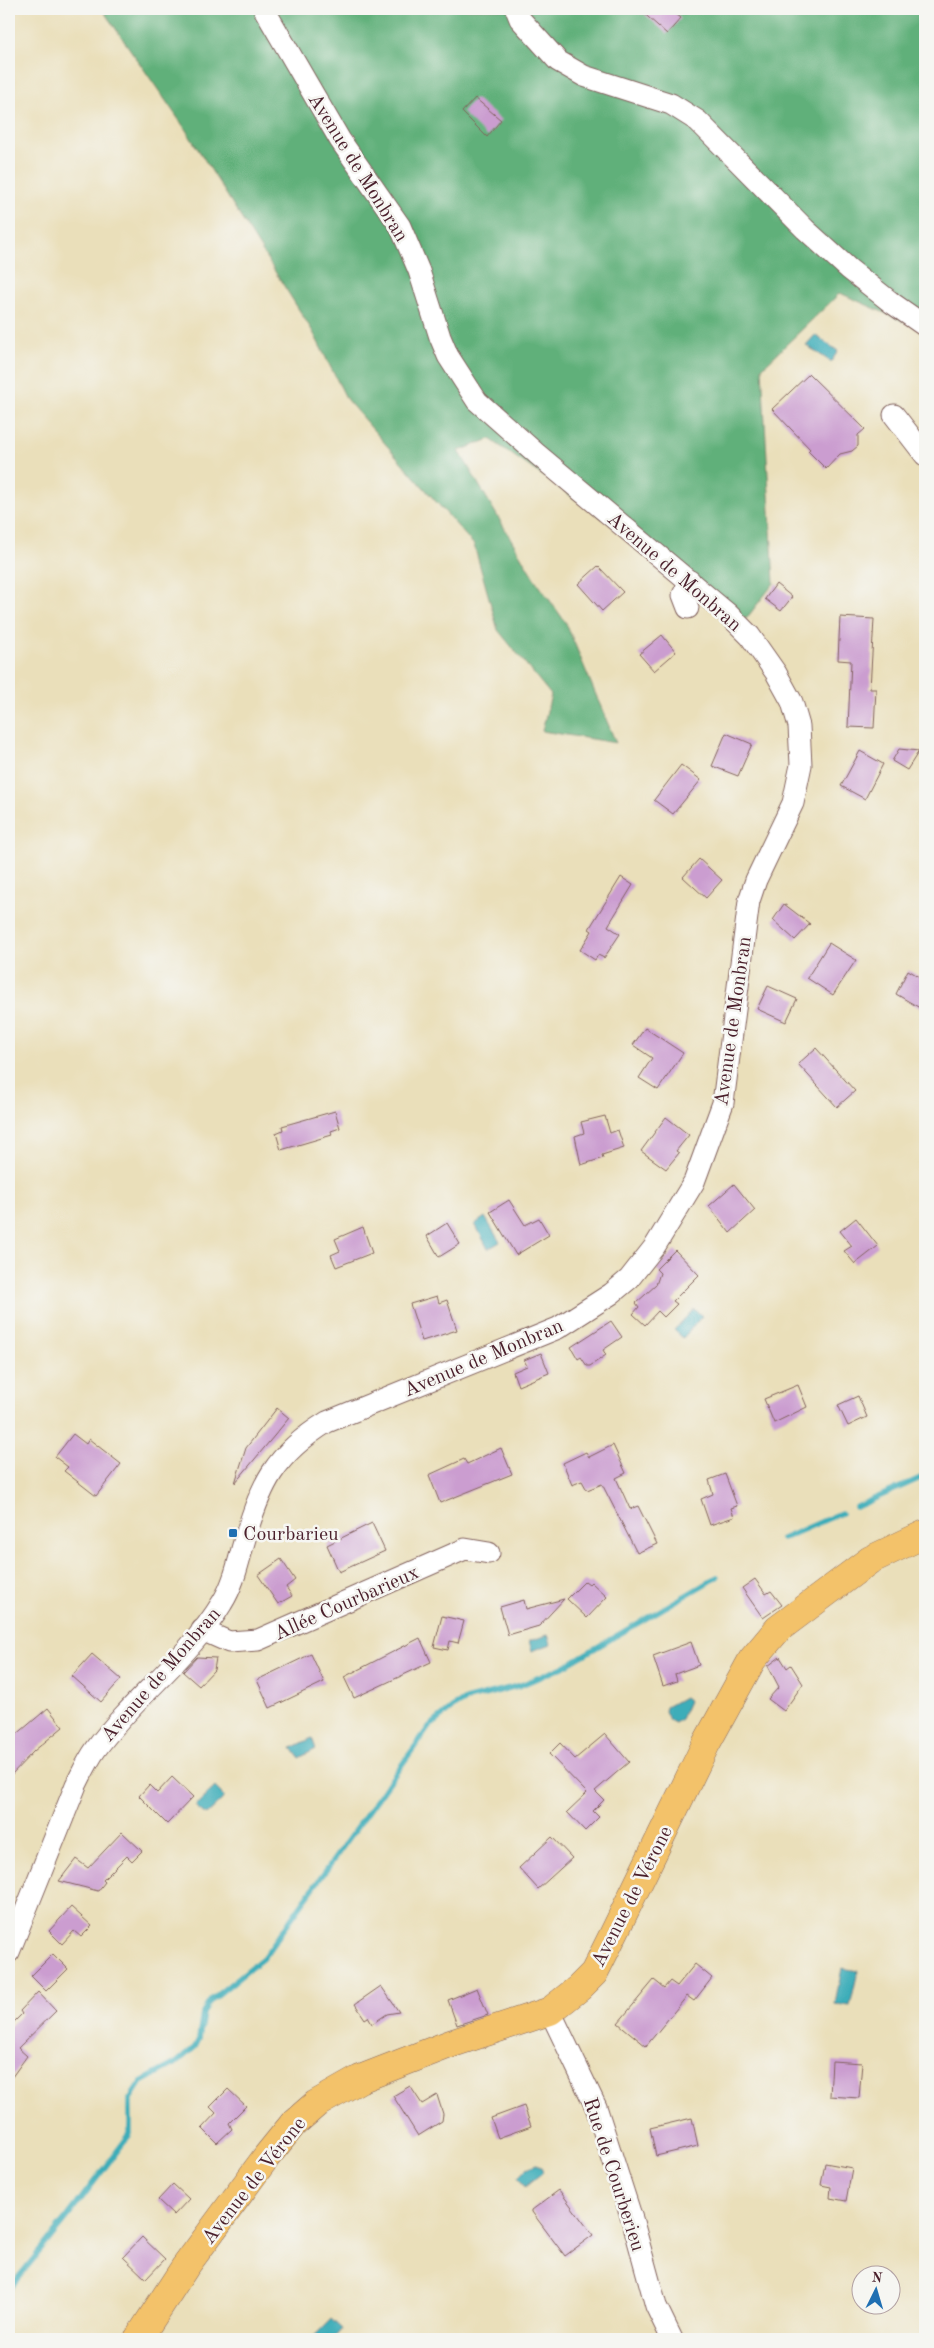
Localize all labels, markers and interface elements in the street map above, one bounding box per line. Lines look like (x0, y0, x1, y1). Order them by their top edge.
street label: Avenue de Monbran (304, 90, 411, 246)
street label: Avenue de Monbran (603, 509, 745, 636)
street label: Avenue de Monbran (712, 935, 756, 1107)
street label: Avenue de Monbran (401, 1316, 567, 1401)
place label: Courbarieu (243, 1525, 339, 1545)
marker: Courbarieu (227, 1527, 239, 1539)
street label: Allée Courbarieux (271, 1563, 422, 1645)
street label: Avenue de Monbran (98, 1604, 225, 1746)
street label: Avenue de Vérone (589, 1823, 677, 1971)
street label: Rue de Courberieu (579, 2095, 647, 2254)
street label: Avenue de Vérone (199, 2114, 310, 2249)
north arrow (852, 2266, 902, 2316)
text: N (871, 2271, 883, 2286)

